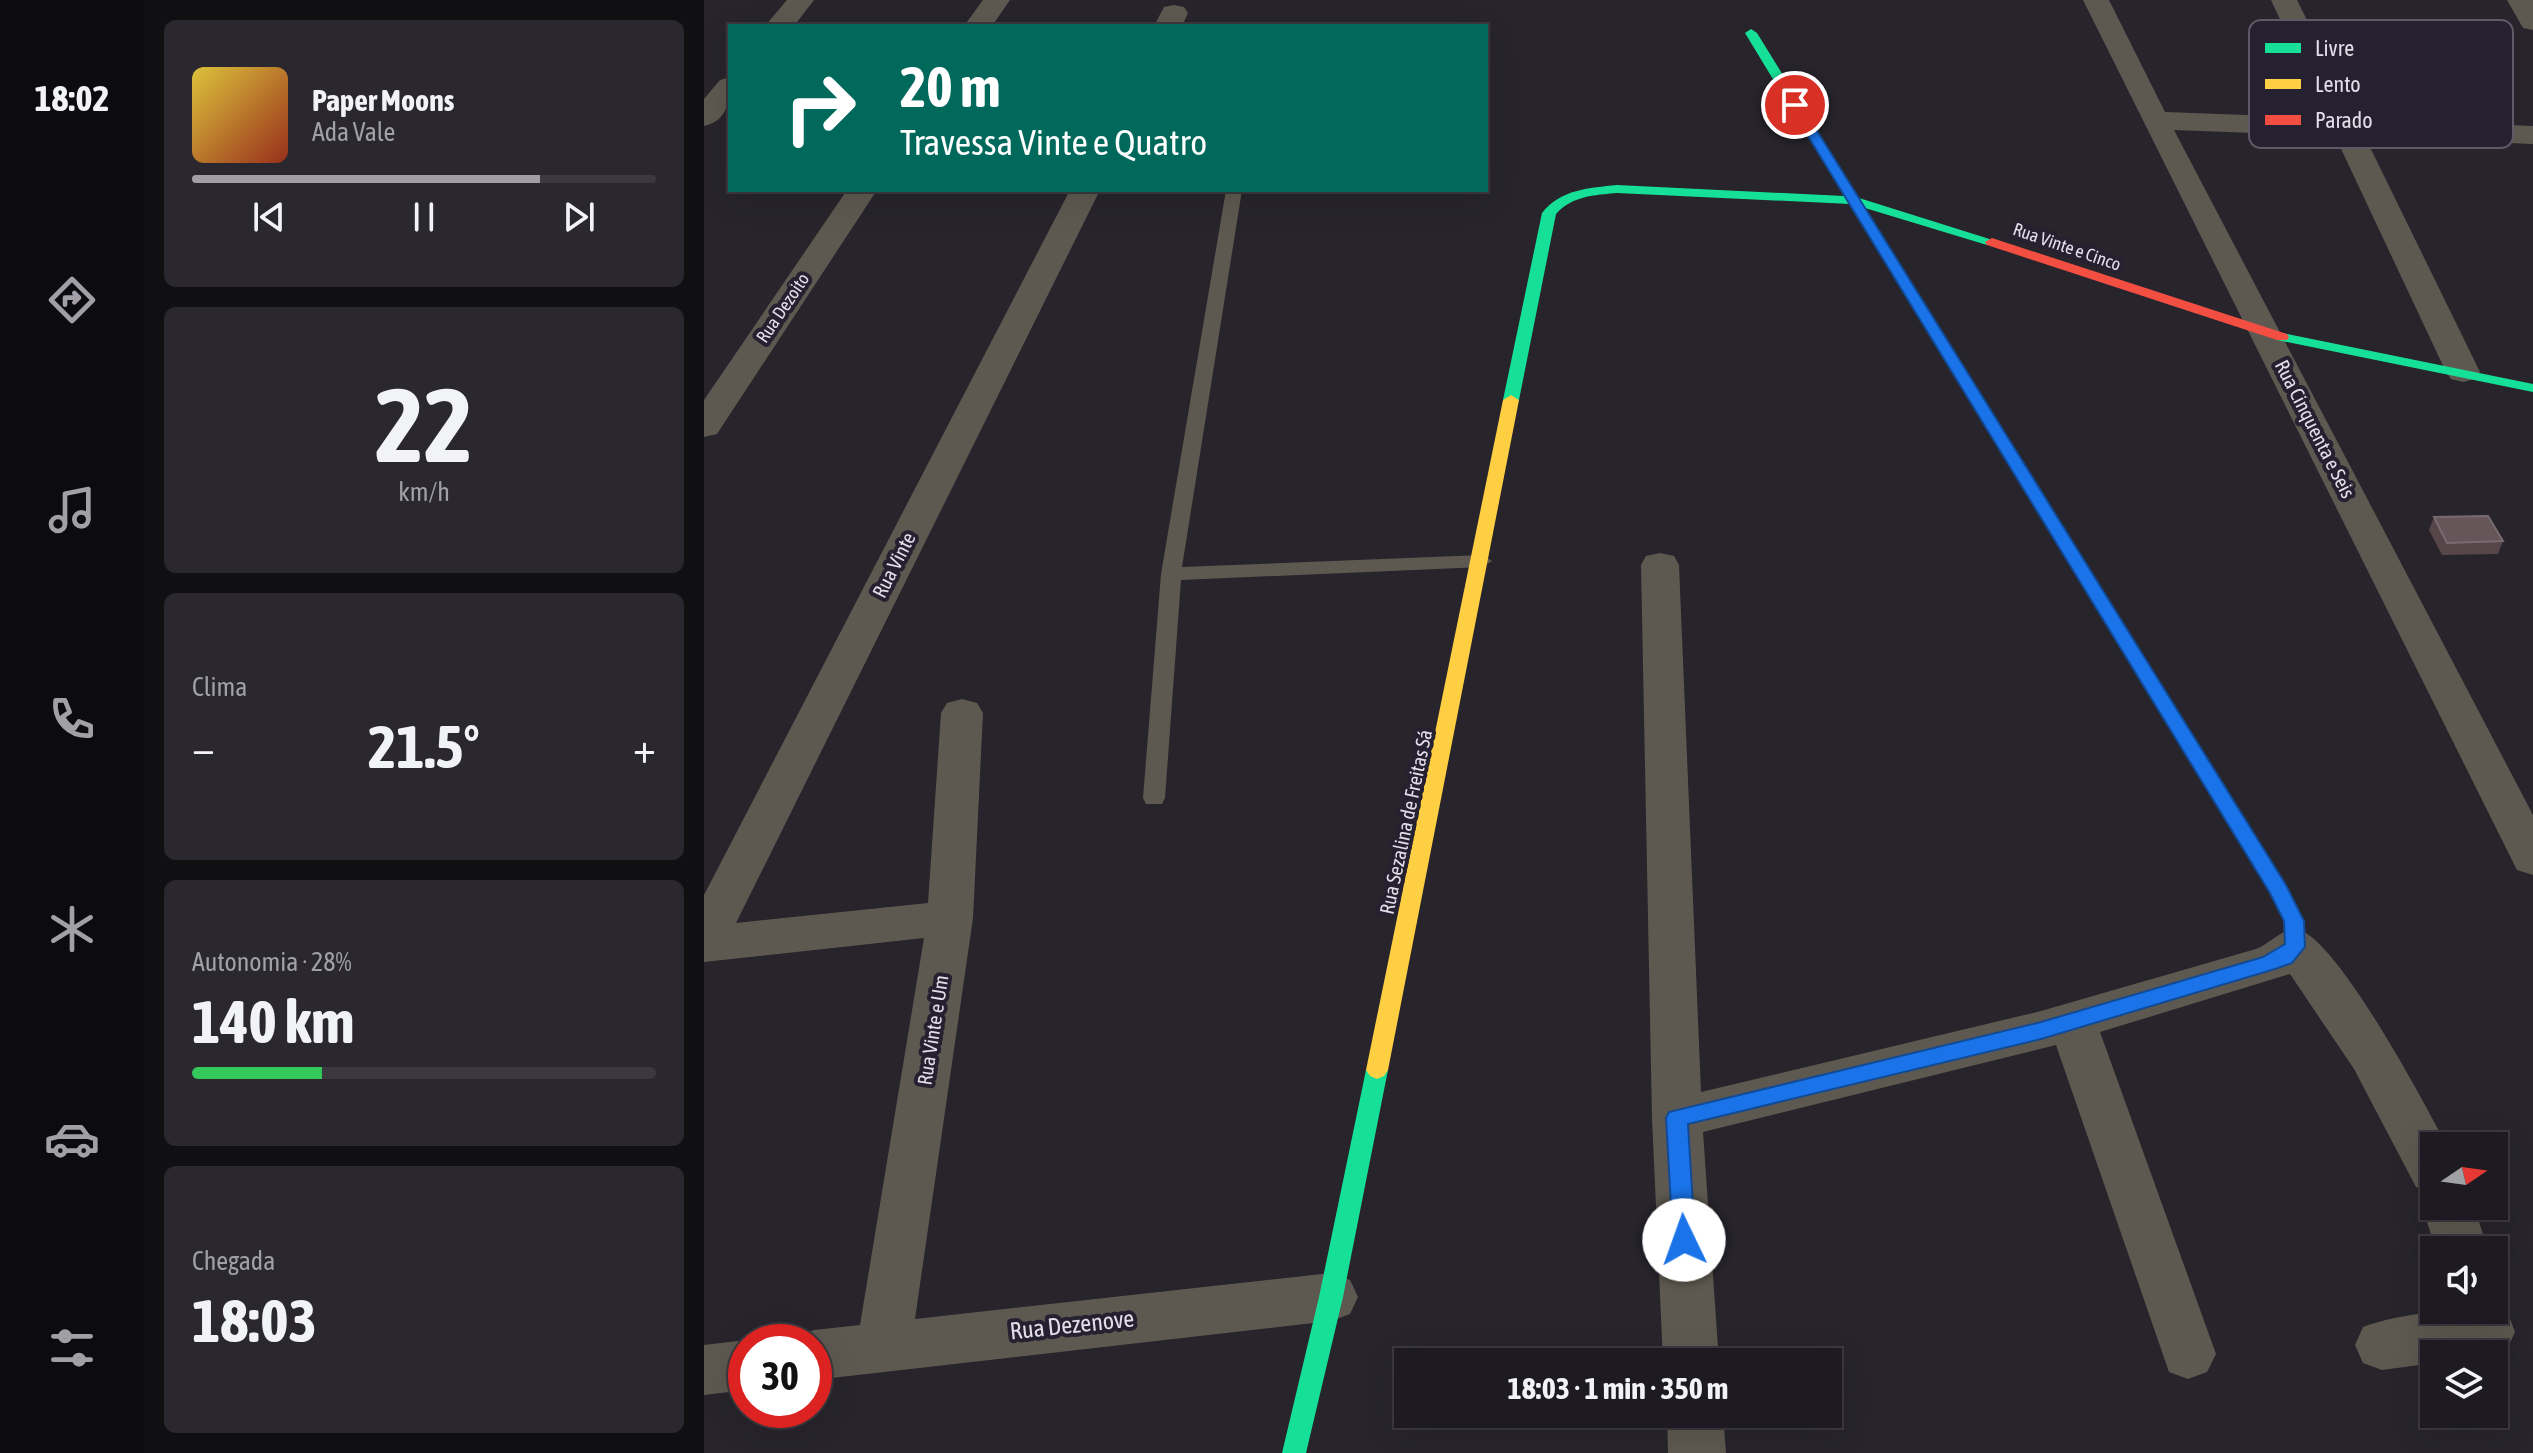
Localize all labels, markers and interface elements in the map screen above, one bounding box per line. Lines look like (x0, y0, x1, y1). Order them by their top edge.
legend (2249, 20, 2513, 148)
text: Livre (2315, 35, 2354, 61)
text: 20 m (900, 55, 1001, 119)
icon: right (768, 56, 872, 160)
pin (1761, 71, 1829, 139)
text: Lento (2315, 71, 2361, 97)
text: 18:02 (35, 77, 109, 119)
text: Paper Moons (312, 83, 454, 117)
icon: arrive (1773, 83, 1817, 127)
text: Parado (2315, 107, 2373, 133)
text: Ada Vale (312, 117, 395, 147)
text: Travessa Vinte e Quatro (900, 121, 1207, 163)
icon: previous (247, 195, 291, 239)
icon: pause (402, 195, 446, 239)
icon: next (557, 195, 601, 239)
street label: Rua Vinte e Cinco (2011, 218, 2124, 275)
street label: Rua Dezoito (752, 269, 813, 346)
icon: directions (44, 272, 100, 328)
street label: Rua Cinquenta e Seis (2271, 356, 2360, 502)
text: 22 (375, 365, 473, 484)
text: km/h (398, 477, 450, 507)
icon: music (44, 482, 100, 538)
street label: Rua Vinte (867, 528, 920, 601)
text: Clima (192, 672, 247, 702)
icon: phone (44, 691, 100, 747)
text: 21.5° (368, 712, 480, 781)
text: − (192, 722, 215, 772)
text: + (633, 722, 656, 772)
street label: Rua Sezalina de Freitas Sá (1375, 727, 1436, 916)
icon: climate (44, 901, 100, 957)
text: Autonomia · 28% (192, 947, 352, 977)
street label: Rua Vinte e Um (912, 973, 953, 1087)
text: 140 km (192, 987, 354, 1056)
icon: car (44, 1111, 100, 1167)
north arrow (2420, 1132, 2508, 1220)
map controls (2420, 1132, 2508, 1428)
position arrow (1642, 1198, 1726, 1282)
button: sound (2420, 1236, 2508, 1324)
text: Chegada (192, 1246, 275, 1276)
text: 18:03 (192, 1286, 317, 1355)
street label: Rua Dezenove (1008, 1305, 1135, 1344)
icon: filters (44, 1320, 100, 1376)
speed limit sign: 30 (728, 1324, 832, 1428)
button: layers (2420, 1340, 2508, 1428)
text: 18:03 · 1 min · 350 m (1508, 1371, 1728, 1405)

